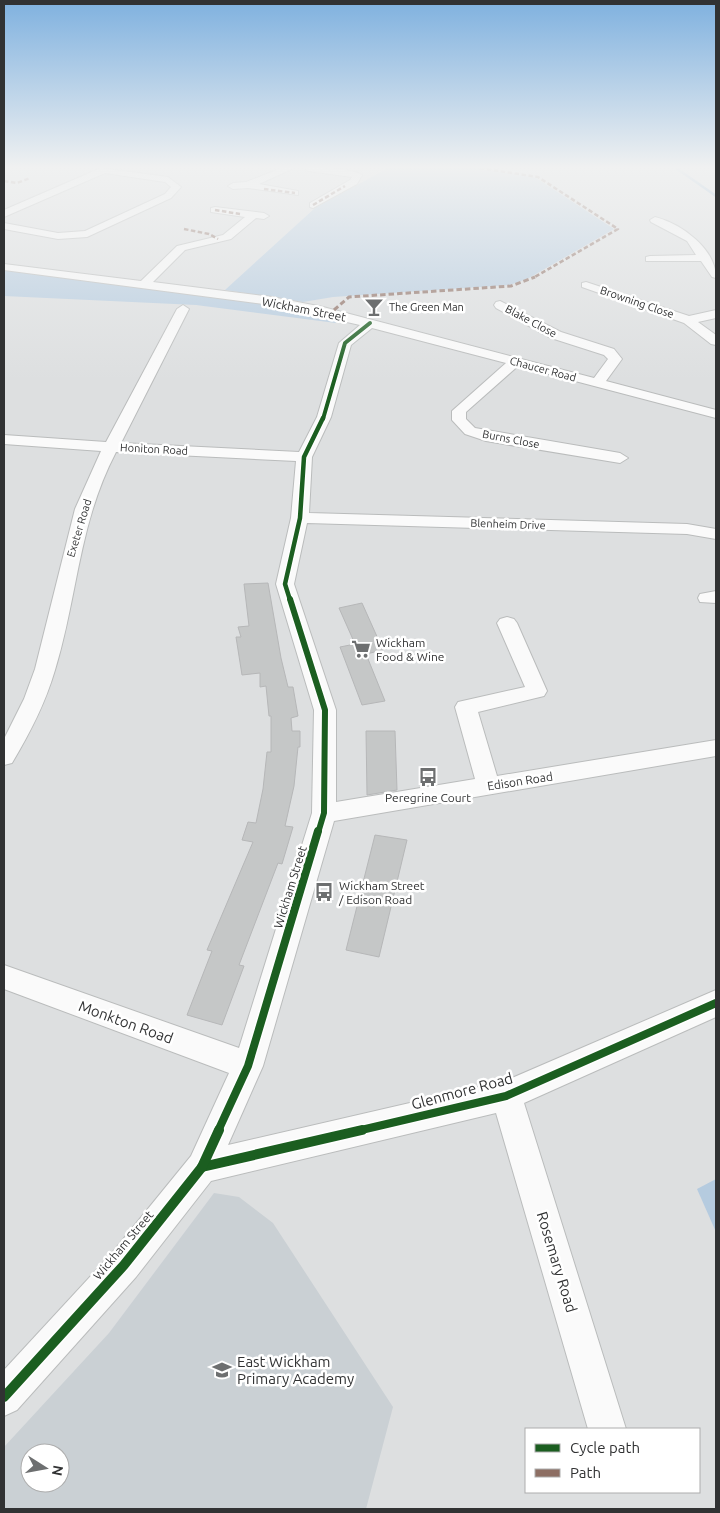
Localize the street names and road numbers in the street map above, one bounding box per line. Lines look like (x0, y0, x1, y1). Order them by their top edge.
street label: Browning Close (599, 284, 675, 320)
street label: Wickham Street (261, 294, 347, 324)
street label: Blake Close (503, 302, 559, 340)
street label: Chaucer Road (509, 354, 577, 384)
street label: Burns Close (481, 428, 541, 450)
street label: Honiton Road (120, 441, 188, 457)
street label: Exeter Road (64, 497, 94, 559)
street label: Blenheim Drive (470, 517, 546, 531)
street label: Edison Road (486, 769, 554, 793)
street label: Wickham Street (271, 844, 309, 930)
street label: Monkton Road (77, 997, 175, 1047)
street label: Glenmore Road (409, 1069, 515, 1113)
street label: Wickham Street (91, 1208, 156, 1282)
street label: Rosemary Road (534, 1209, 580, 1315)

